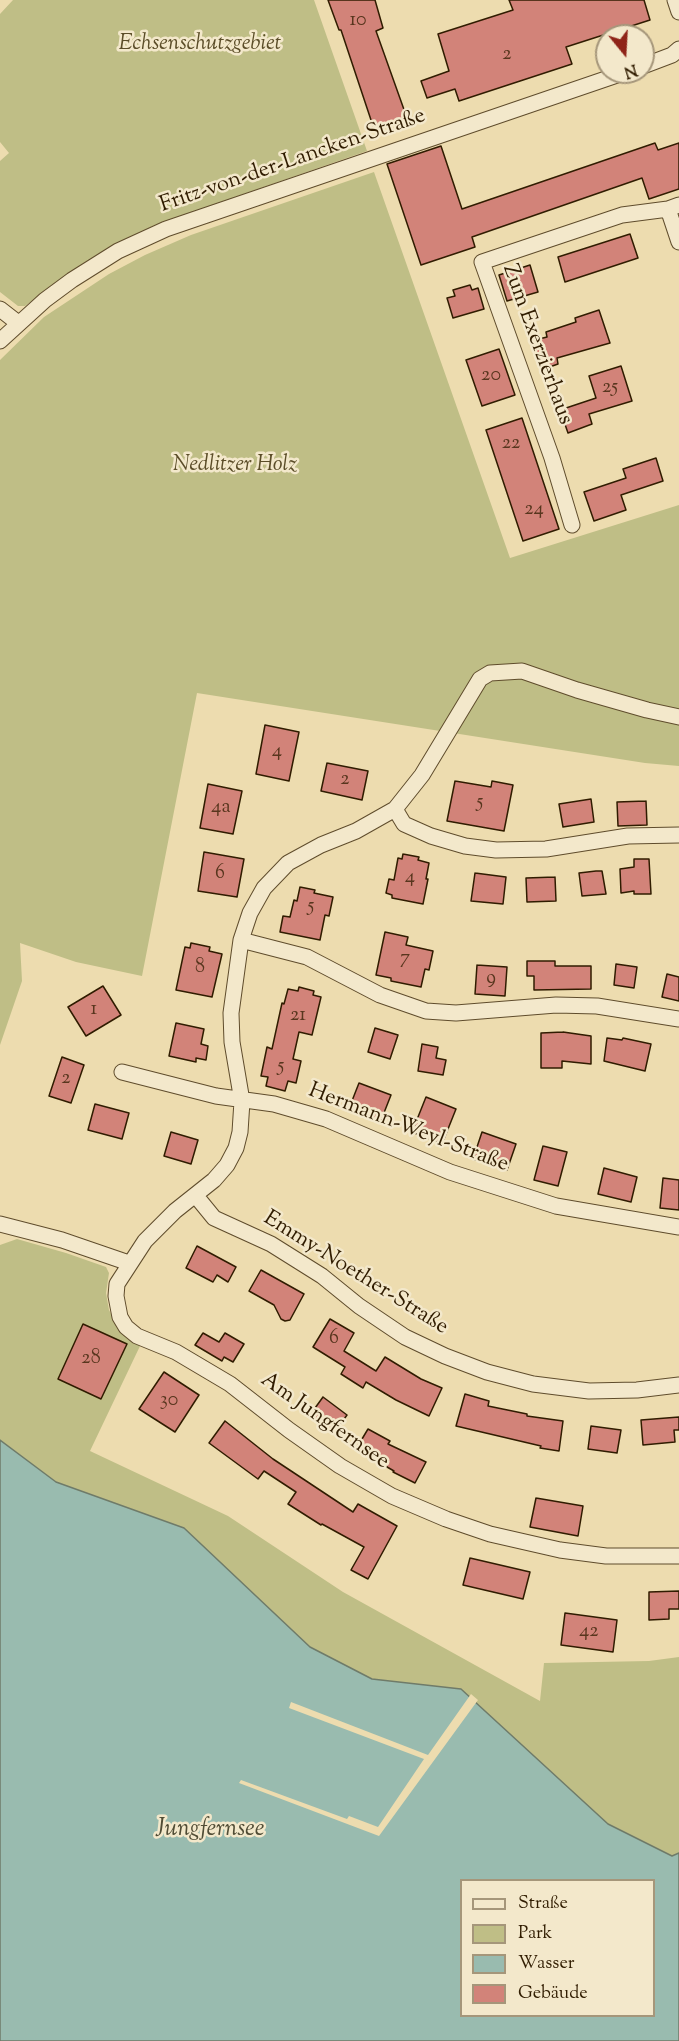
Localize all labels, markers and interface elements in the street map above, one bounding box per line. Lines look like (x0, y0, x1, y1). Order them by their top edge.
house number: 10 (349, 10, 367, 34)
north arrow (595, 24, 655, 84)
park label: Echsenschutzgebiet (119, 32, 281, 58)
house number: 2 (502, 44, 512, 68)
text: N (620, 57, 640, 83)
street label: Fritz-von-der-Lancken-Straße (157, 104, 429, 220)
street label: Zum Exerzierhaus (495, 261, 577, 429)
house number: 20 (481, 365, 501, 389)
house number: 25 (602, 377, 618, 401)
house number: 22 (502, 433, 520, 457)
park label: Nedlitzer Holz (173, 453, 297, 479)
house number: 24 (524, 499, 544, 523)
house number: 4 (272, 741, 282, 765)
house number: 2 (340, 769, 350, 793)
house number: 5 (477, 792, 483, 816)
house number: 4a (211, 797, 231, 821)
house number: 6 (215, 863, 225, 887)
house number: 4 (405, 867, 415, 891)
house number: 5 (308, 896, 314, 920)
house number: 7 (400, 948, 410, 972)
house number: 8 (195, 957, 205, 981)
house number: 9 (486, 968, 496, 992)
house number: 1 (91, 999, 97, 1023)
house number: 21 (290, 1005, 306, 1029)
house number: 5 (278, 1056, 284, 1080)
house number: 2 (61, 1068, 71, 1092)
street label: Hermann-Weyl-Straße (304, 1079, 512, 1179)
street label: Emmy-Noether-Straße (258, 1206, 452, 1342)
house number: 6 (329, 1328, 339, 1352)
house number: 28 (81, 1348, 101, 1372)
street label: Am Jungfernsee (255, 1368, 393, 1476)
house number: 30 (160, 1390, 178, 1414)
house number: 42 (579, 1621, 599, 1645)
water label: Jungfernsee (156, 1817, 264, 1845)
legend (460, 1879, 655, 2017)
text: Straße (518, 1891, 568, 1917)
text: Park (518, 1921, 552, 1947)
text: Wasser (518, 1951, 575, 1977)
text: Gebäude (518, 1981, 588, 2007)

